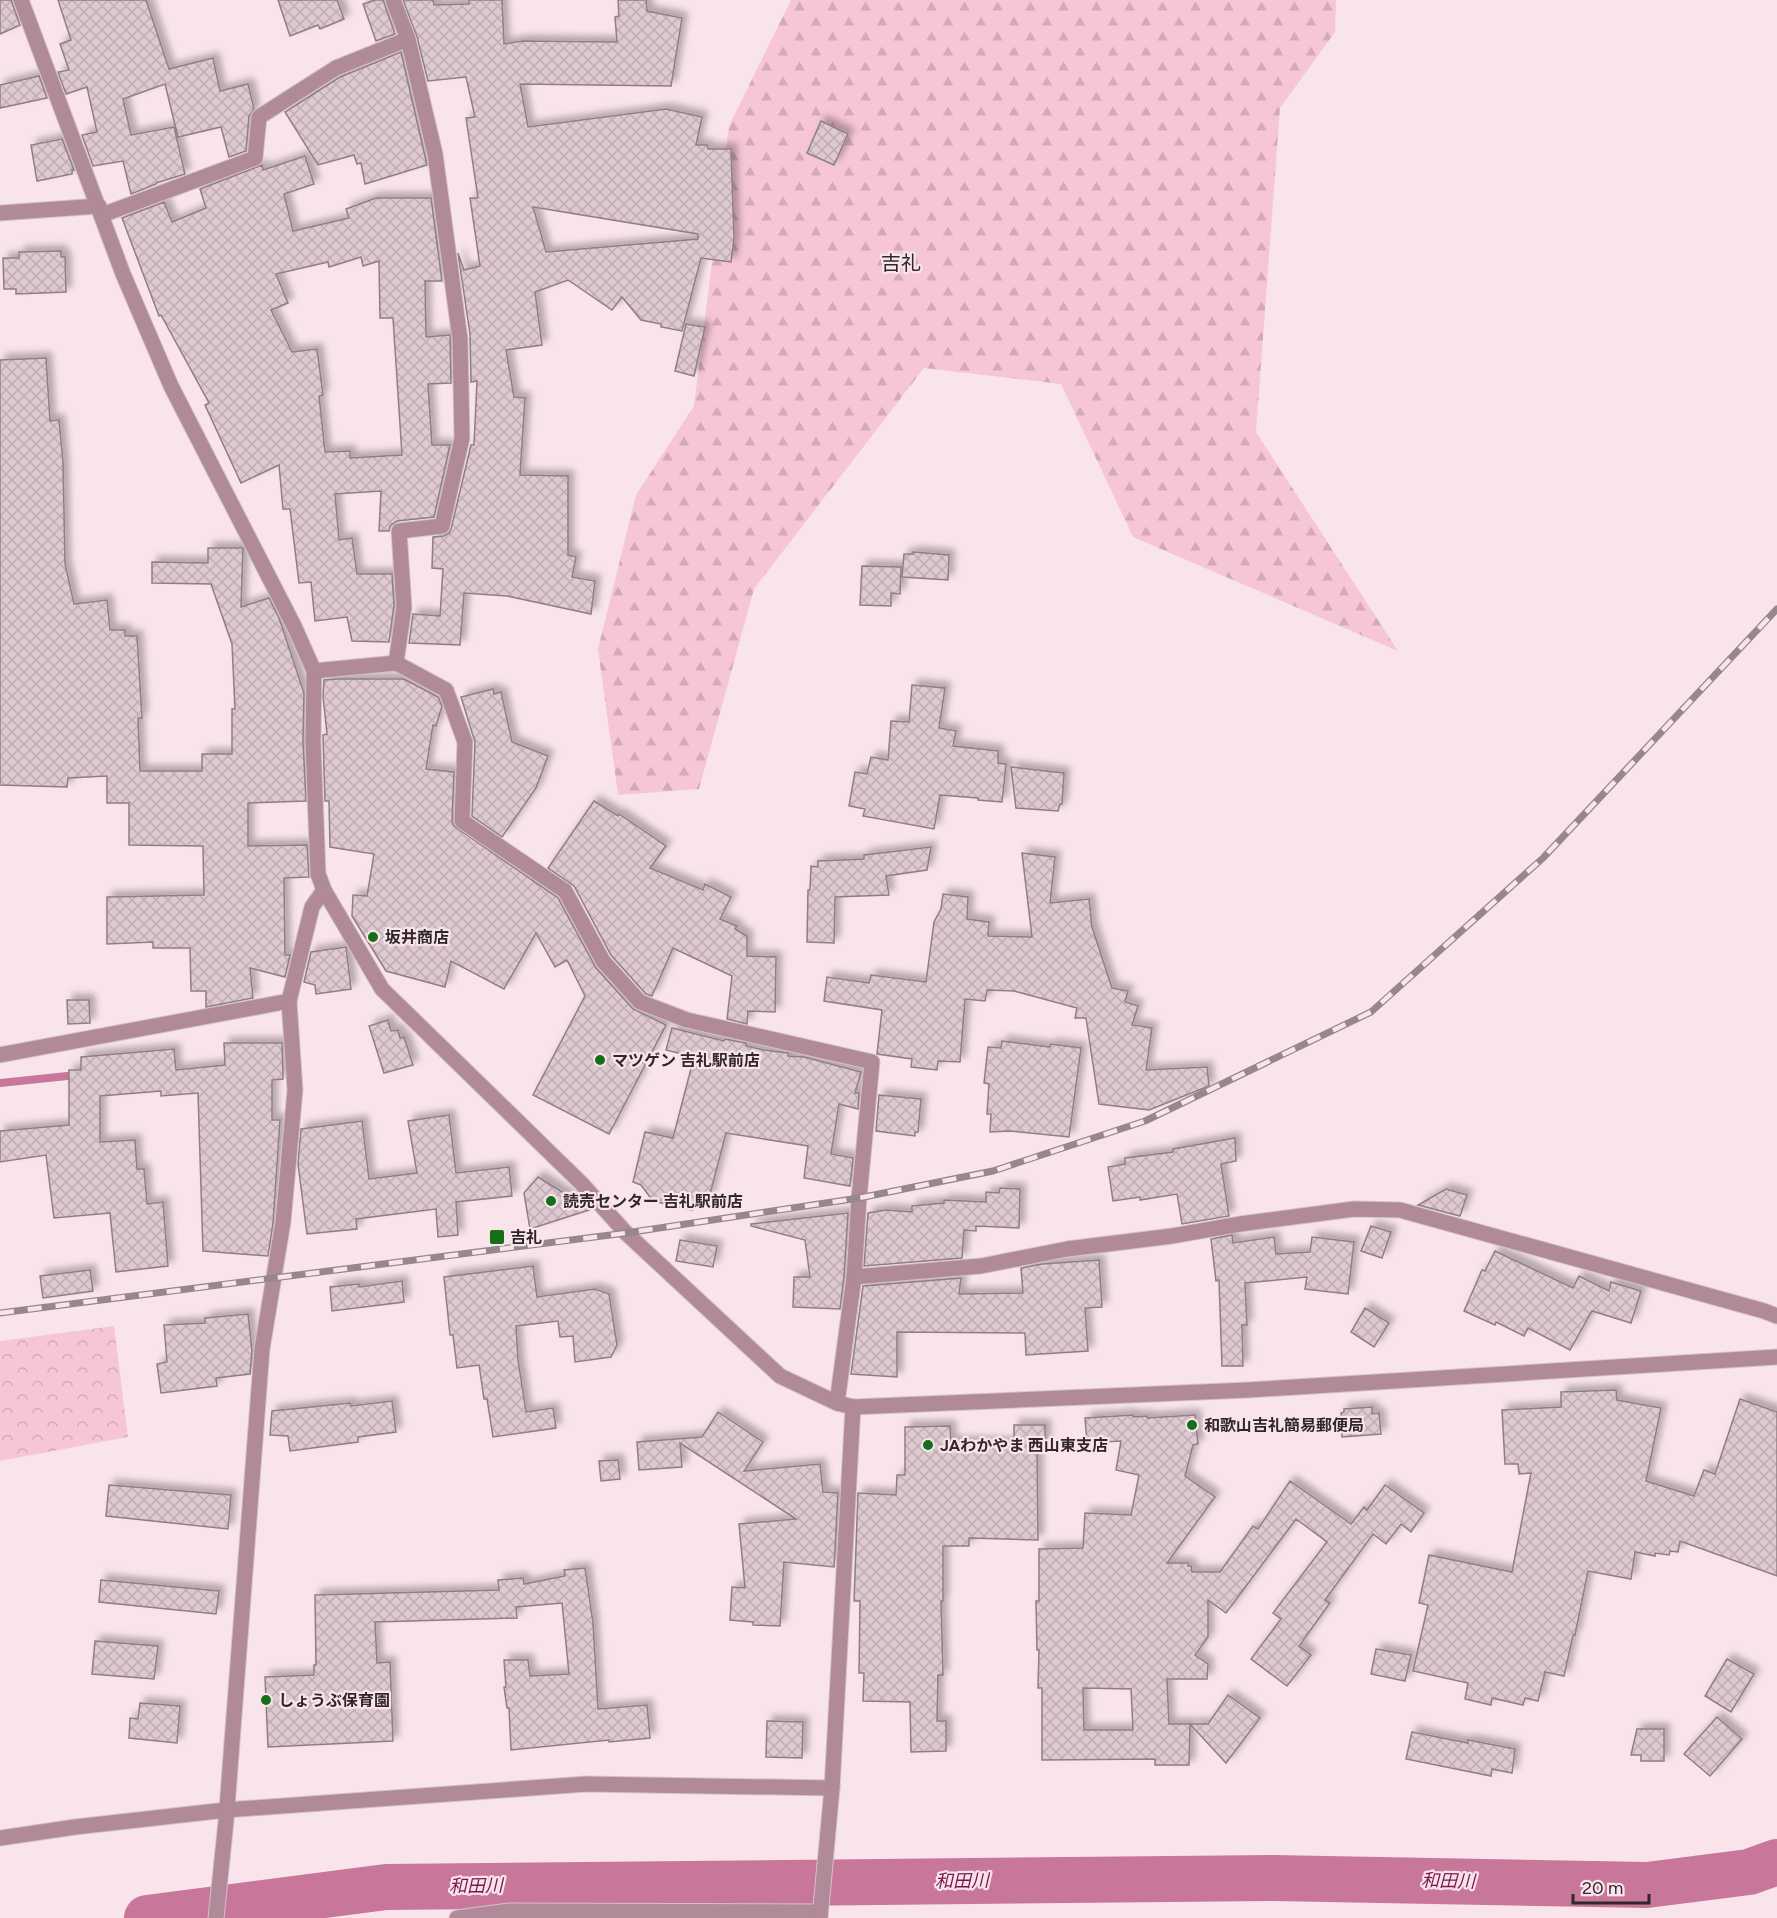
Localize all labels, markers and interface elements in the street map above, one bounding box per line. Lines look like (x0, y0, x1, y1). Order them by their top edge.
district label: 吉礼 (881, 251, 921, 275)
place label: 坂井商店 (385, 928, 449, 947)
marker: 坂井商店 (366, 930, 380, 944)
place label: マツゲン 吉礼駅前店 (612, 1051, 760, 1070)
marker: マツゲン 吉礼駅前店 (593, 1053, 607, 1067)
place label: 読売センター 吉礼駅前店 (563, 1192, 743, 1211)
marker: 読売センター 吉礼駅前店 (544, 1194, 558, 1208)
marker: 吉礼 (488, 1228, 506, 1246)
place label: 吉礼 (510, 1228, 542, 1247)
place label: 和歌山吉礼簡易郵便局 (1204, 1416, 1364, 1435)
marker: 和歌山吉礼簡易郵便局 (1185, 1418, 1199, 1432)
place label: JAわかやま 西山東支店 (940, 1436, 1108, 1455)
marker: JAわかやま 西山東支店 (921, 1438, 935, 1452)
place label: しょうぶ保育園 (278, 1691, 390, 1710)
marker: しょうぶ保育園 (259, 1693, 273, 1707)
scale bar (1573, 1867, 1650, 1905)
water label: 和田川 (935, 1869, 991, 1892)
water label: 和田川 (1421, 1870, 1477, 1893)
water label: 和田川 (449, 1874, 505, 1897)
text: 20 m (1582, 1877, 1623, 1899)

